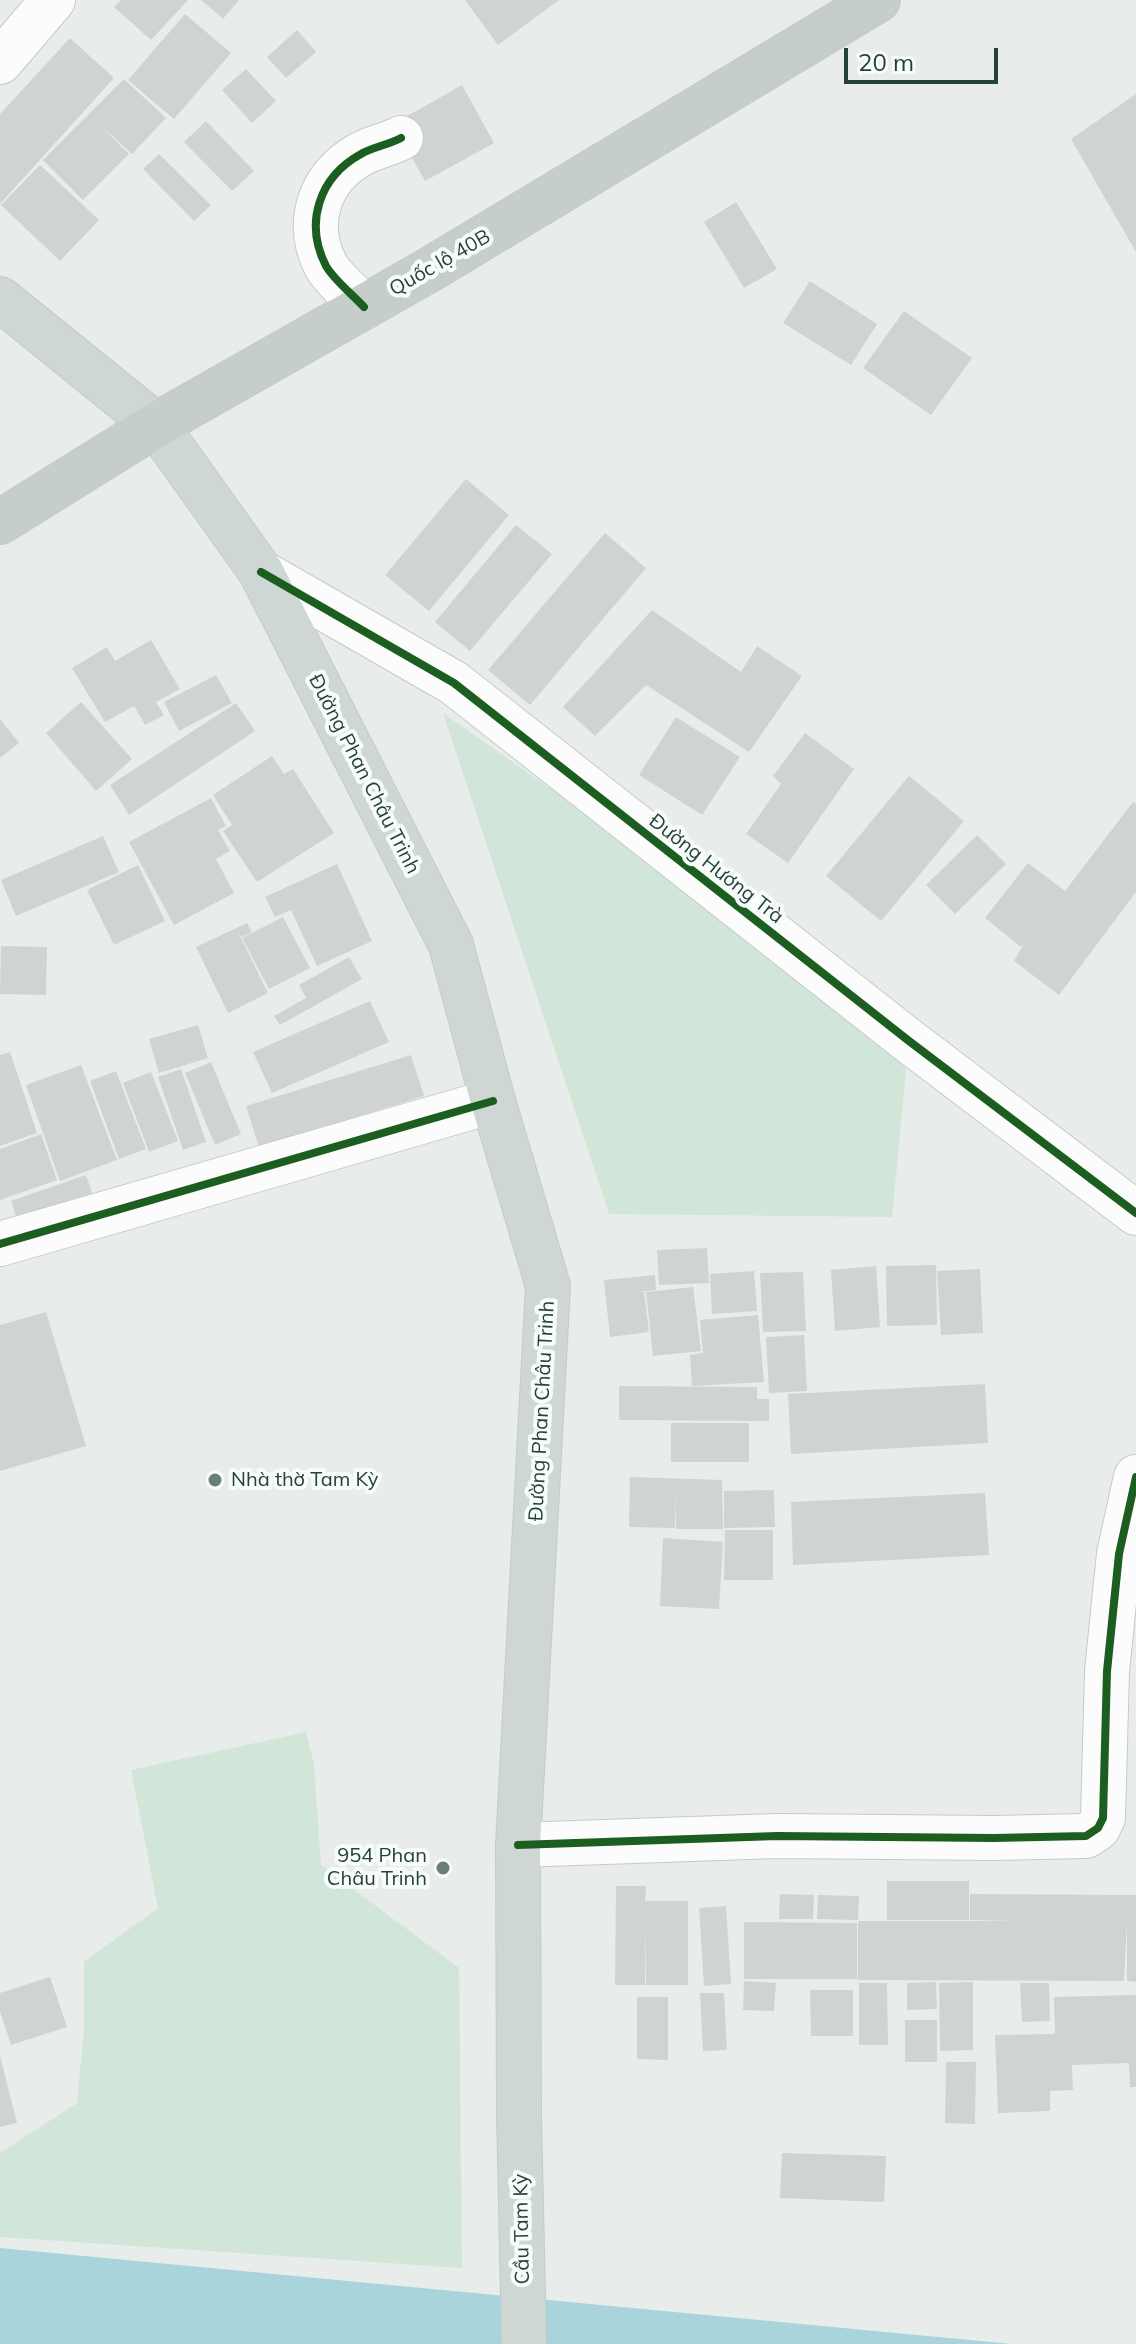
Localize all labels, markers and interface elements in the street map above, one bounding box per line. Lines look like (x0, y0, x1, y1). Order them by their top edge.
scale bar (848, 32, 1002, 82)
text: 20 m (858, 47, 914, 77)
street label: Quốc lộ 40B (385, 224, 495, 302)
street label: Đường Phan Châu Trinh (303, 670, 425, 878)
street label: Đường Hương Trà (644, 809, 788, 929)
street label: Đường Phan Châu Trinh (524, 1300, 560, 1522)
place label: Nhà thờ Tam Kỳ (231, 1468, 378, 1492)
marker: Nhà thờ Tam Kỳ (206, 1471, 224, 1489)
place label: 954 Phan Châu Trinh (327, 1844, 427, 1891)
marker: 954 Phan Châu Trinh (434, 1859, 452, 1877)
street label: Cầu Tam Kỳ (509, 2174, 535, 2284)

